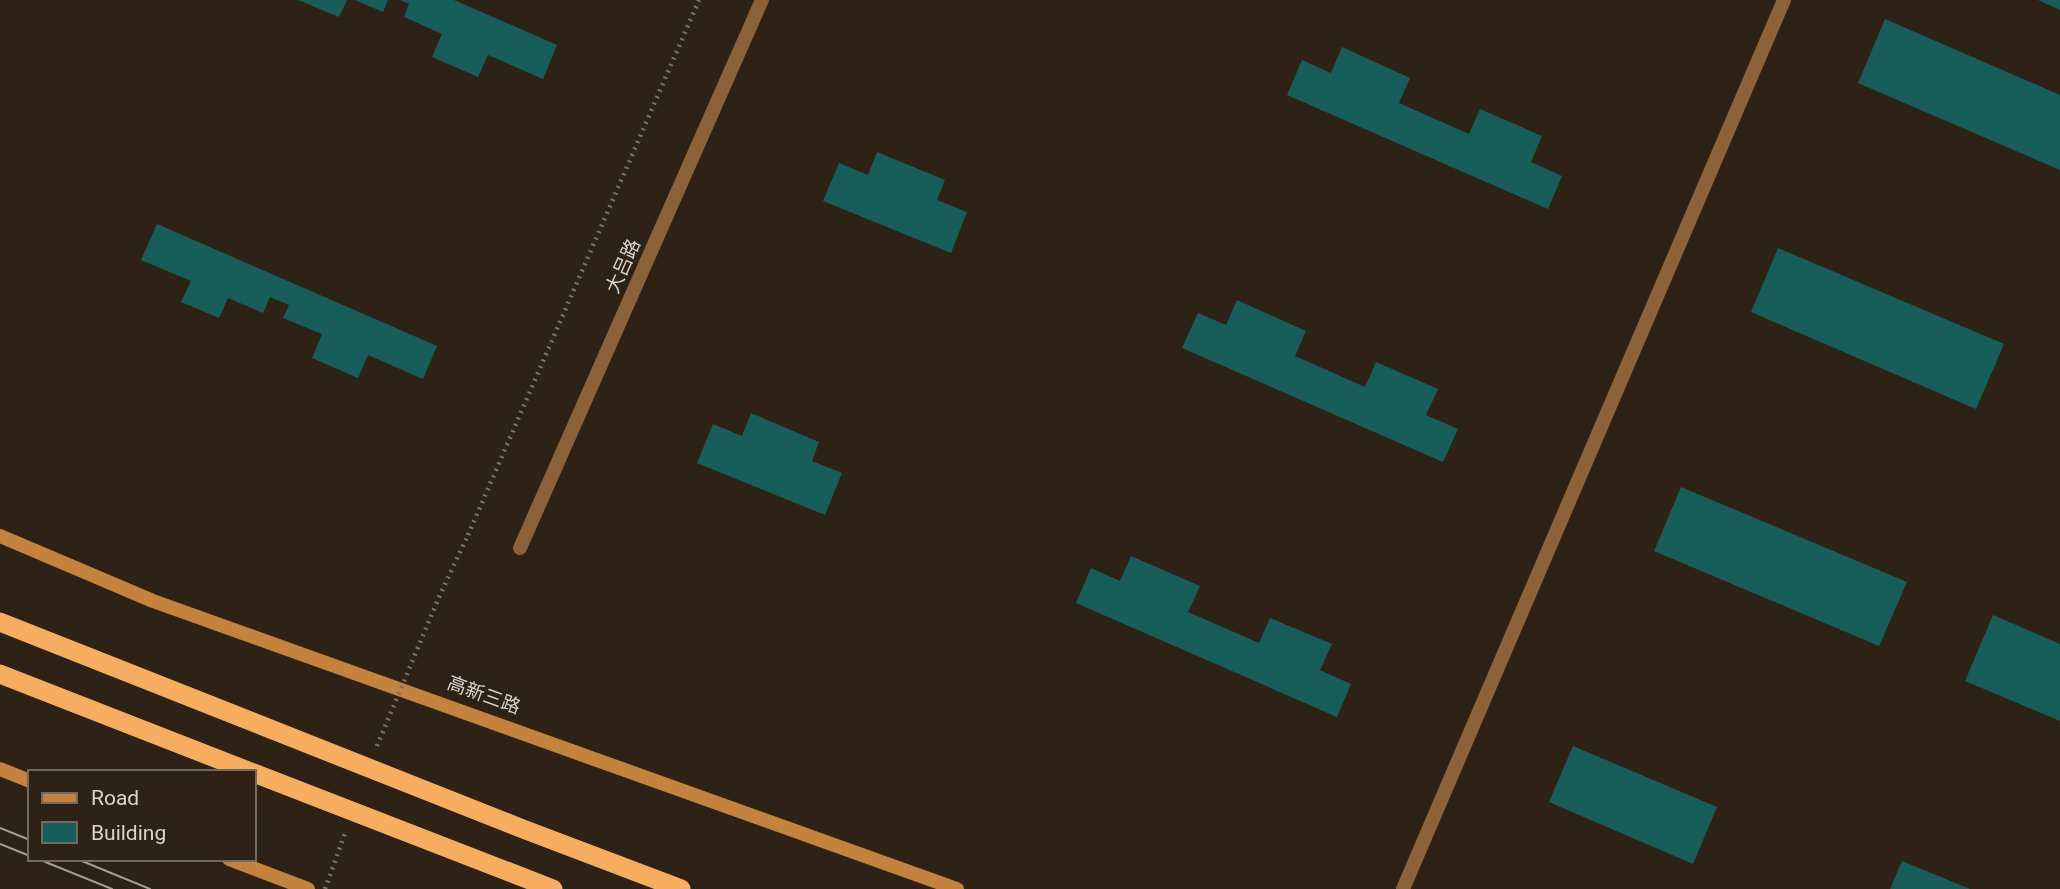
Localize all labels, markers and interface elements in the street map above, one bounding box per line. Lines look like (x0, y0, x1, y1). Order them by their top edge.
street label: 大吕路 (601, 235, 645, 297)
street label: 高新三路 (444, 671, 524, 719)
legend (28, 770, 256, 861)
text: Road (91, 786, 139, 810)
text: Building (91, 821, 166, 845)

